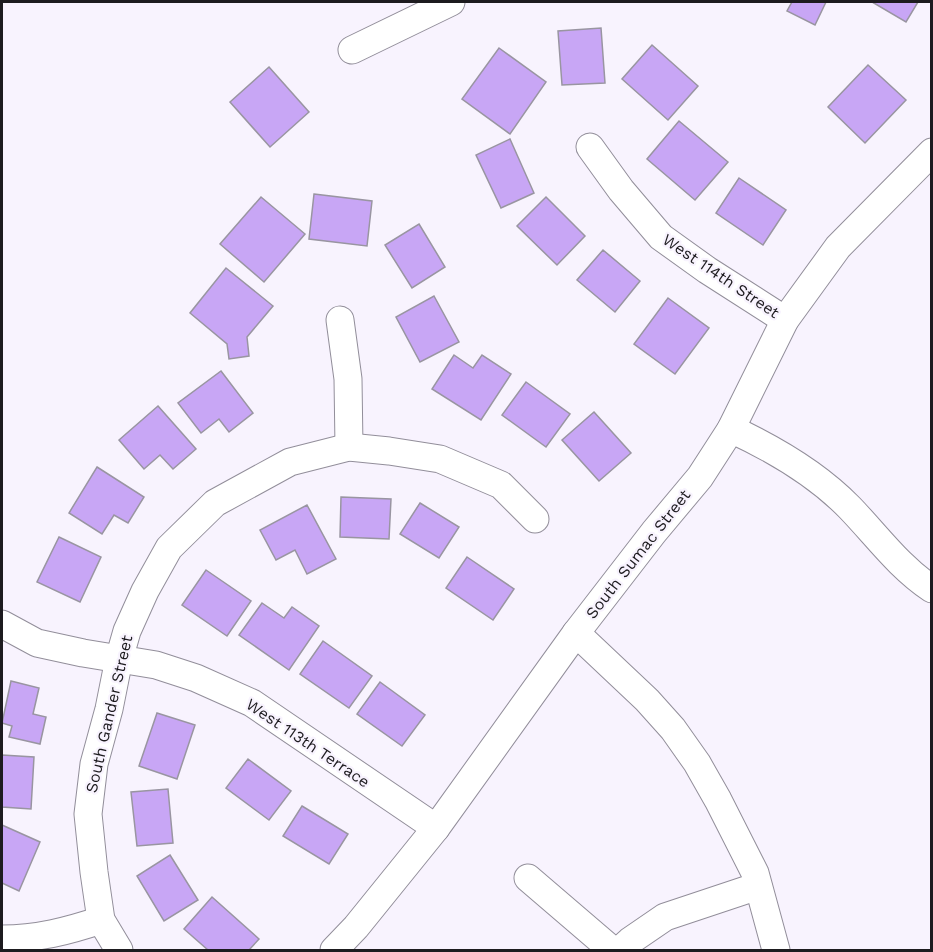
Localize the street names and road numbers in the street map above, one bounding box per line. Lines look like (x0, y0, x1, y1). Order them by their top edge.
street label: West 114th Street (659, 230, 783, 322)
street label: South Sumac Street (582, 485, 695, 622)
street label: South Gander Street (82, 633, 136, 795)
street label: West 113th Terrace (243, 695, 373, 791)

